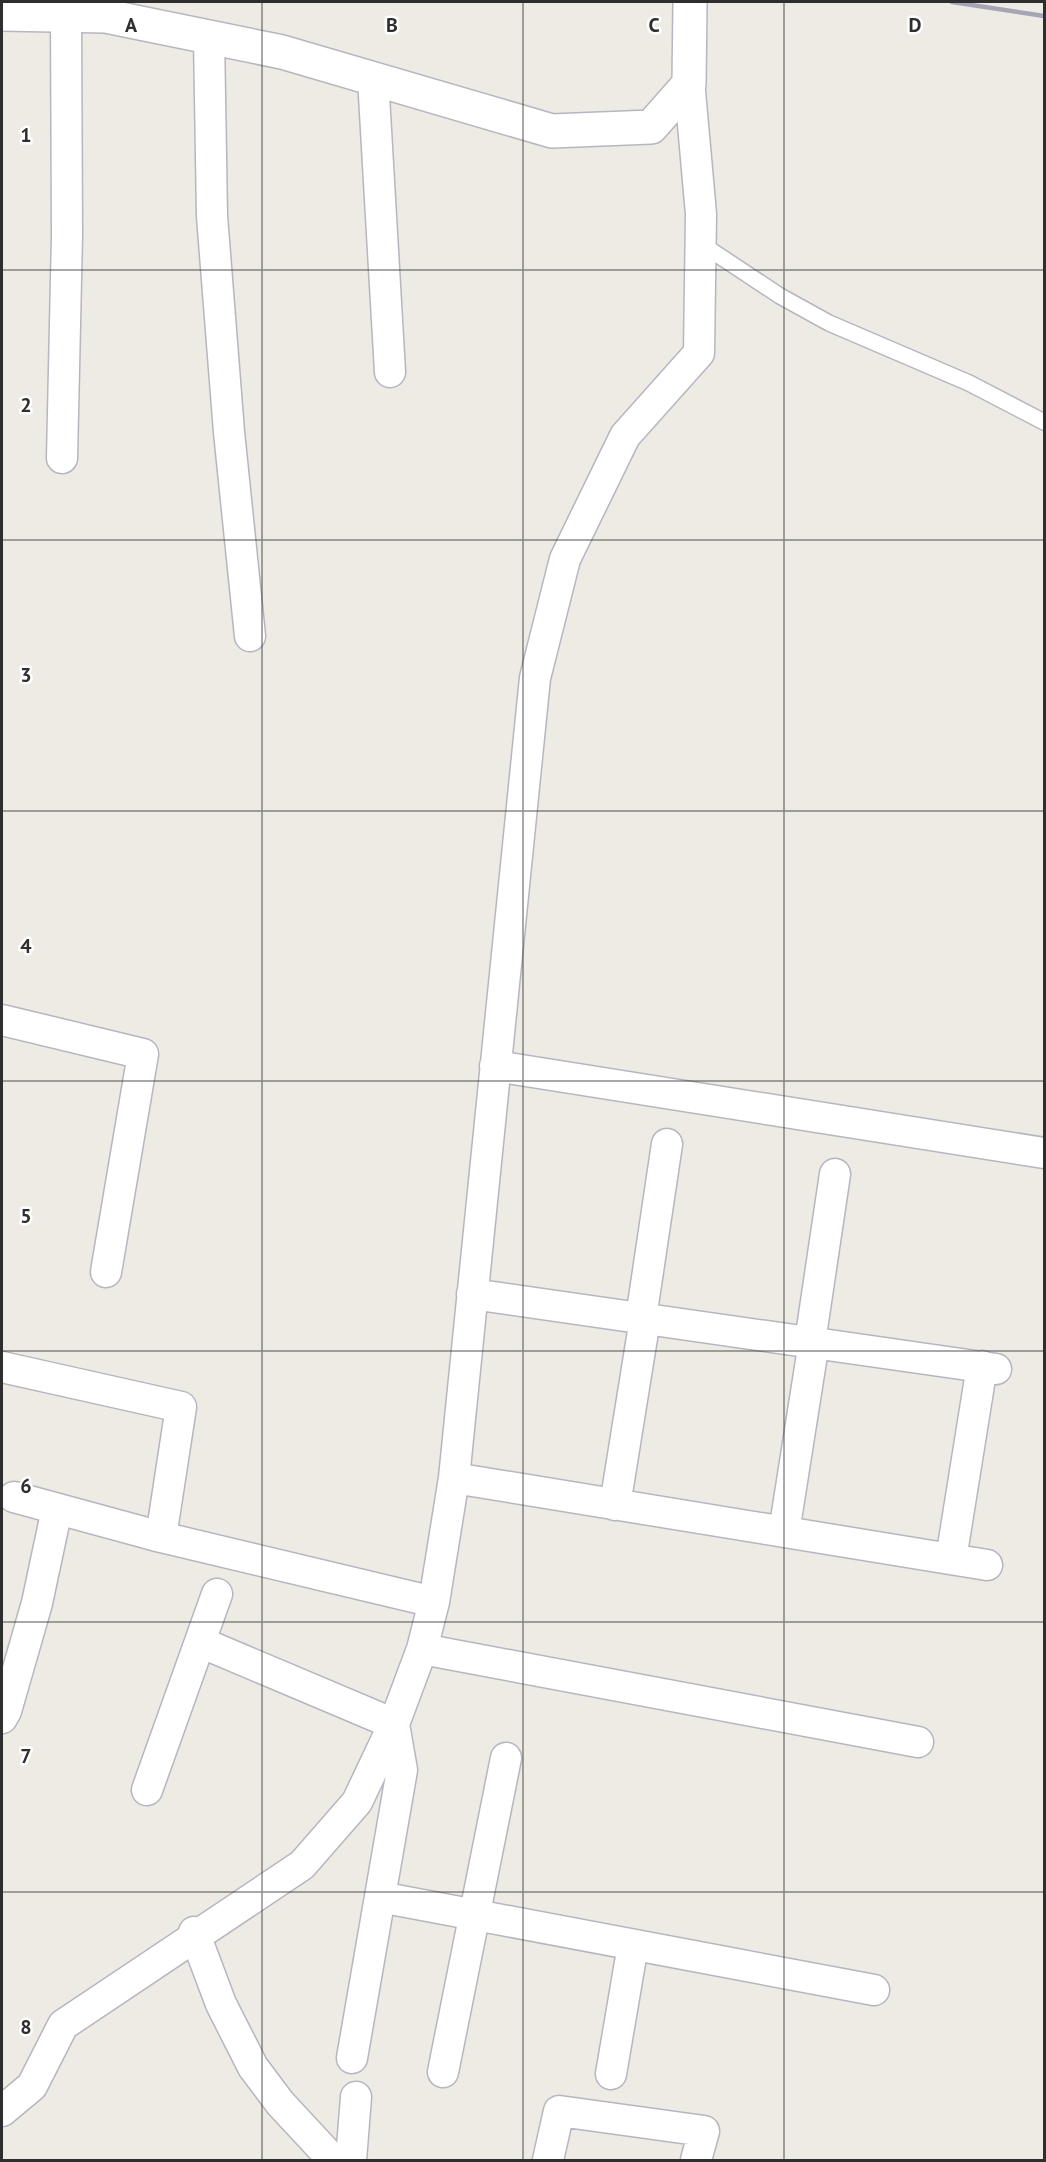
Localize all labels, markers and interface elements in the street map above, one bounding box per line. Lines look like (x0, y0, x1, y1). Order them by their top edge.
text: A (125, 12, 138, 38)
text: B (386, 12, 398, 38)
text: C (648, 12, 660, 38)
text: D (909, 12, 922, 38)
text: 1 (20, 122, 32, 148)
text: 2 (20, 392, 32, 418)
text: 3 (20, 662, 32, 688)
text: 4 (20, 933, 32, 959)
text: 5 (20, 1203, 32, 1229)
text: 6 (20, 1473, 32, 1499)
text: 7 (20, 1743, 32, 1769)
text: 8 (20, 2014, 32, 2040)

